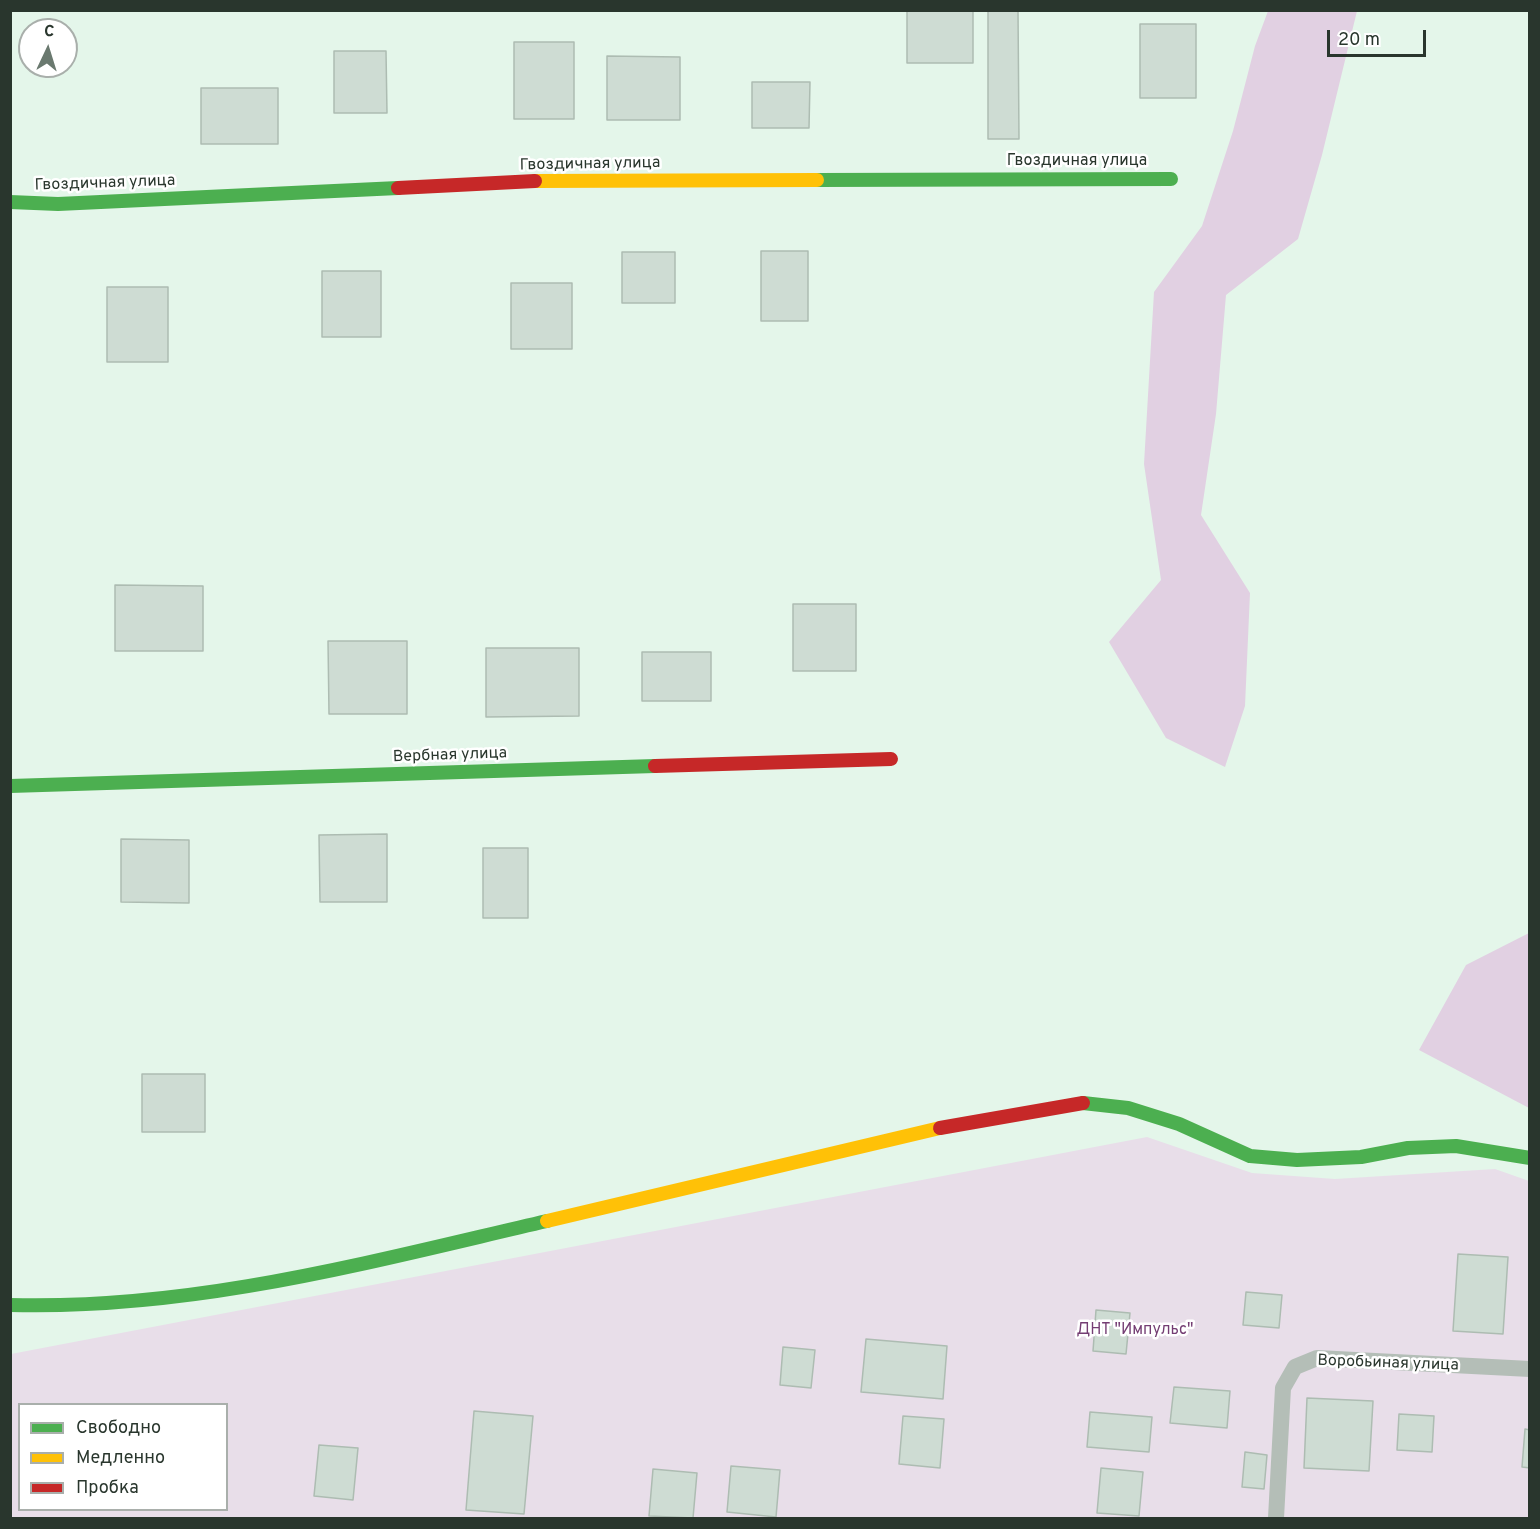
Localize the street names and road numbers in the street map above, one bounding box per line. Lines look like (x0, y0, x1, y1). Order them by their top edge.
street label: Гвоздичная улица (1007, 152, 1147, 172)
street label: Гвоздичная улица (520, 154, 660, 176)
street label: Гвоздичная улица (34, 172, 176, 196)
street label: Вербная улица (393, 744, 507, 768)
street label: Воробьиная улица (1317, 1352, 1459, 1376)

